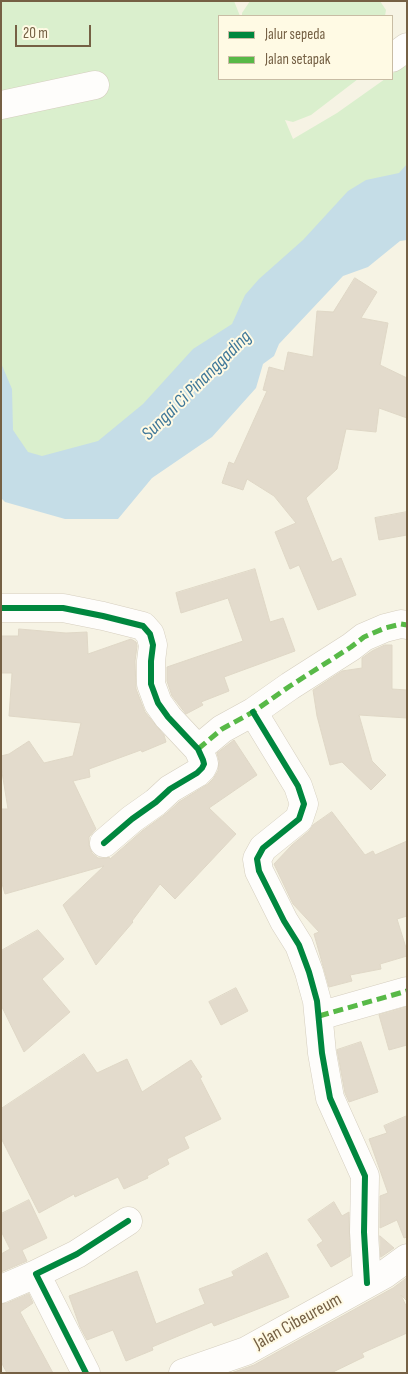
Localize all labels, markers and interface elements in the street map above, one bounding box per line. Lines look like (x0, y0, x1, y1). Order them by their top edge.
scale bar (18, 15, 94, 47)
legend (218, 15, 393, 80)
text: 20 m (23, 24, 48, 43)
text: Jalur sepeda (265, 25, 325, 44)
text: Jalan setapak (265, 50, 331, 69)
water label: Sungai Ci Pinanggading (137, 326, 257, 446)
street label: Jalan Cibeureum (250, 1289, 346, 1355)

